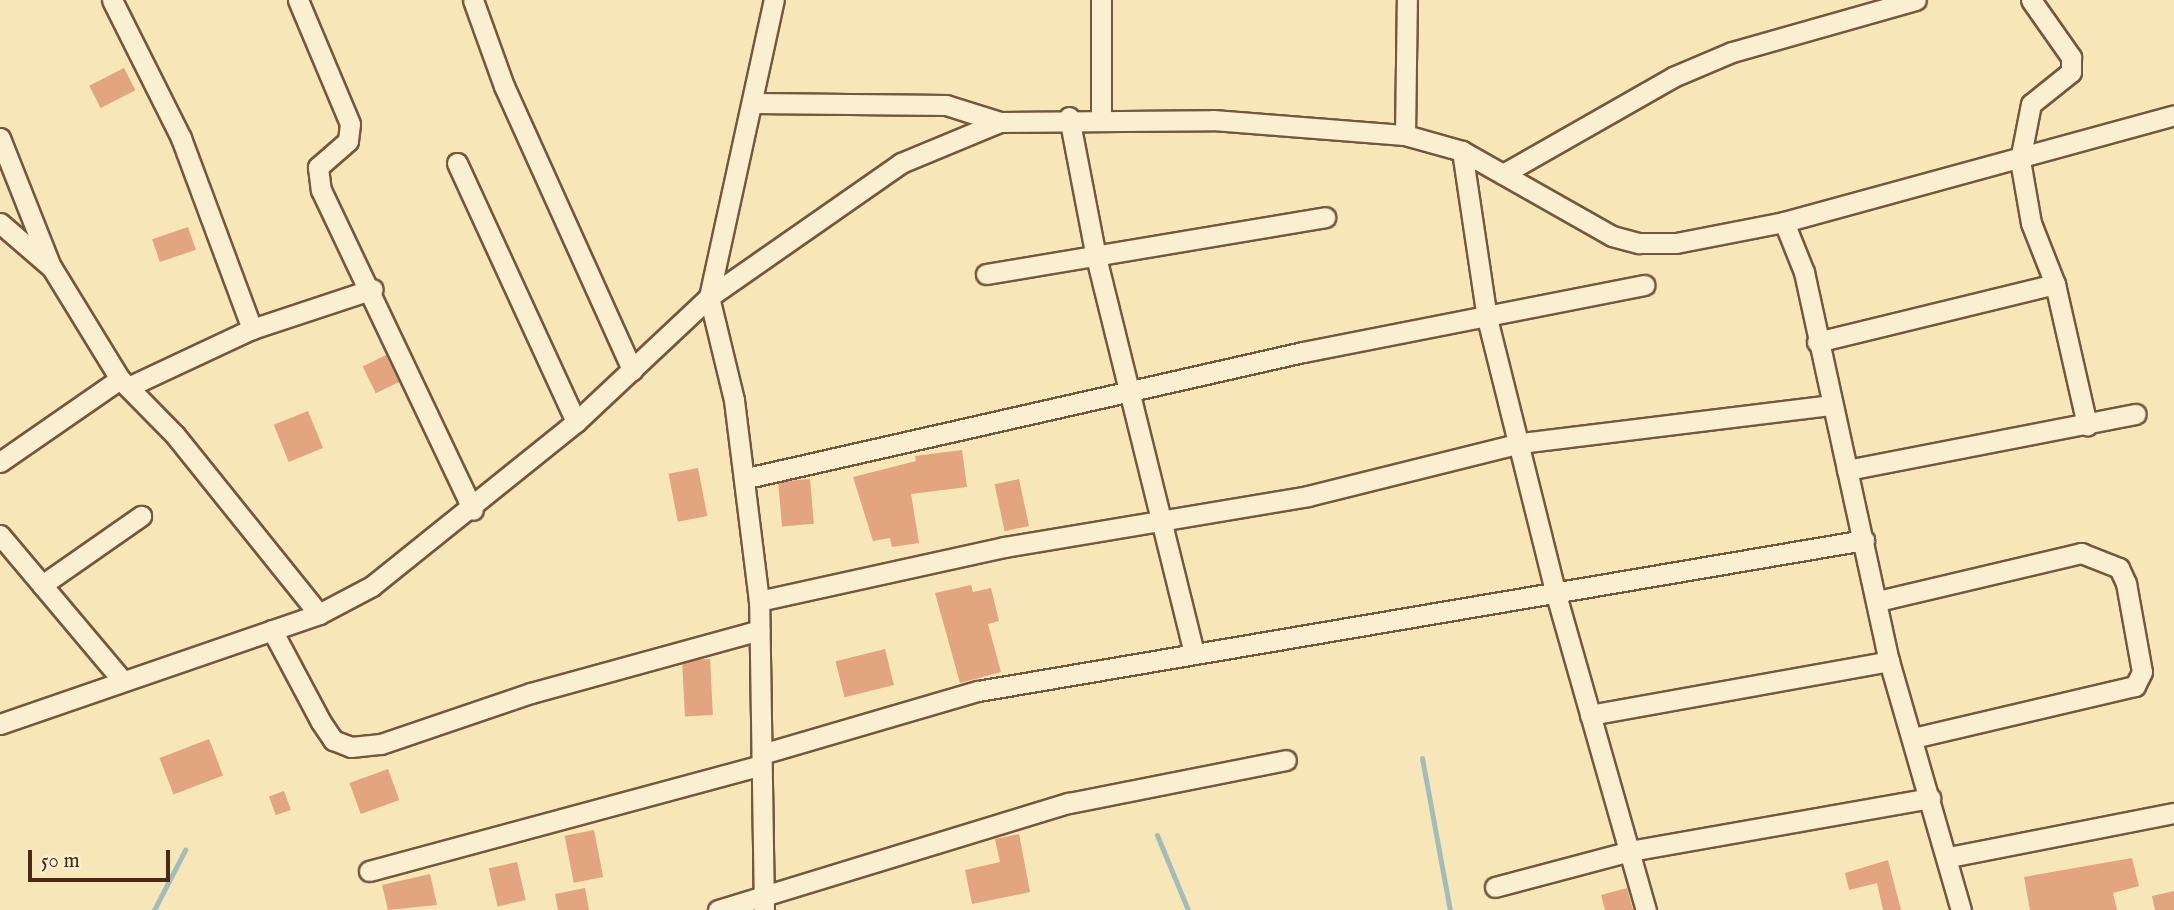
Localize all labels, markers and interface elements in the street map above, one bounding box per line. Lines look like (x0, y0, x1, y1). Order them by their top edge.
scale bar (32, 836, 173, 880)
text: 50 m (41, 848, 80, 875)

